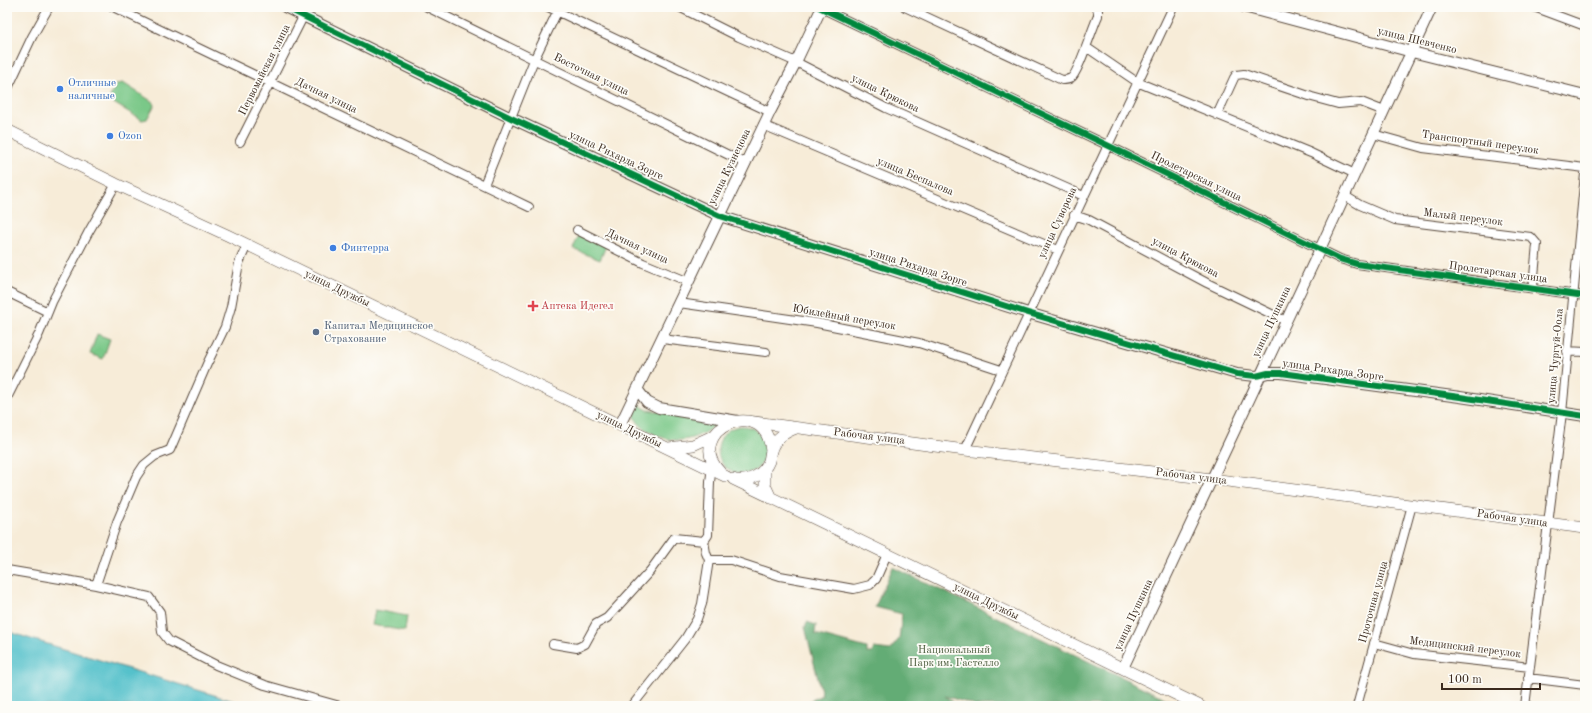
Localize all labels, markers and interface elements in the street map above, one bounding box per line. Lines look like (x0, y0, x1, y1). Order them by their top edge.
street label: Первомайская улица (237, 22, 293, 117)
street label: улица Шевченко (1376, 26, 1458, 56)
street label: Восточная улица (552, 52, 631, 98)
street label: улица Крюкова (849, 73, 921, 115)
street label: Дачная улица (293, 76, 359, 116)
place label: Отличные наличные (68, 78, 116, 102)
marker: Отличные наличные (55, 84, 65, 94)
street label: улица Кузнецова (707, 127, 753, 207)
street label: улица Рихарда Зорге (567, 129, 665, 183)
street label: Транспортный переулок (1421, 129, 1540, 157)
marker: Ozon (105, 131, 115, 141)
place label: Ozon (118, 131, 142, 142)
street label: Пролетарская улица (1149, 150, 1244, 204)
street label: улица Беспалова (875, 156, 955, 198)
street label: улица Суворова (1037, 185, 1079, 260)
street label: Малый переулок (1423, 208, 1504, 228)
street label: Дачная улица (604, 228, 670, 266)
street label: улица Крюкова (1150, 236, 1221, 280)
marker: Финтерра (328, 243, 338, 253)
place label: Финтерра (341, 243, 390, 254)
street label: улица Рихарда Зорге (868, 247, 968, 289)
street label: Пролетарская улица (1448, 261, 1549, 285)
street label: улица Дружбы (303, 269, 371, 309)
street label: улица Пушкина (1251, 284, 1293, 359)
marker: Аптека Идегел (528, 301, 538, 311)
place label: Аптека Идегел (541, 301, 614, 312)
street label: Юбилейный переулок (791, 303, 897, 333)
street label: улица Чургуй-Оола (1546, 307, 1566, 404)
place label: Капитал Медицинское Страхование (324, 321, 433, 345)
marker: Капитал Медицинское Страхование (311, 327, 321, 337)
street label: улица Рихарда Зорге (1282, 358, 1384, 384)
street label: улица Дружбы (595, 410, 663, 450)
street label: Рабочая улица (833, 427, 906, 447)
street label: Рабочая улица (1155, 467, 1228, 487)
street label: Рабочая улица (1476, 509, 1549, 530)
street label: Проточная улица (1358, 559, 1390, 644)
street label: улица Пушкина (1113, 577, 1155, 652)
street label: улица Дружбы (952, 582, 1020, 622)
street label: Медицинский переулок (1409, 636, 1522, 660)
park label: Национальный Парк им. Гастелло (909, 645, 999, 669)
scale bar (1442, 665, 1540, 691)
text: 100 m (1448, 674, 1482, 686)

